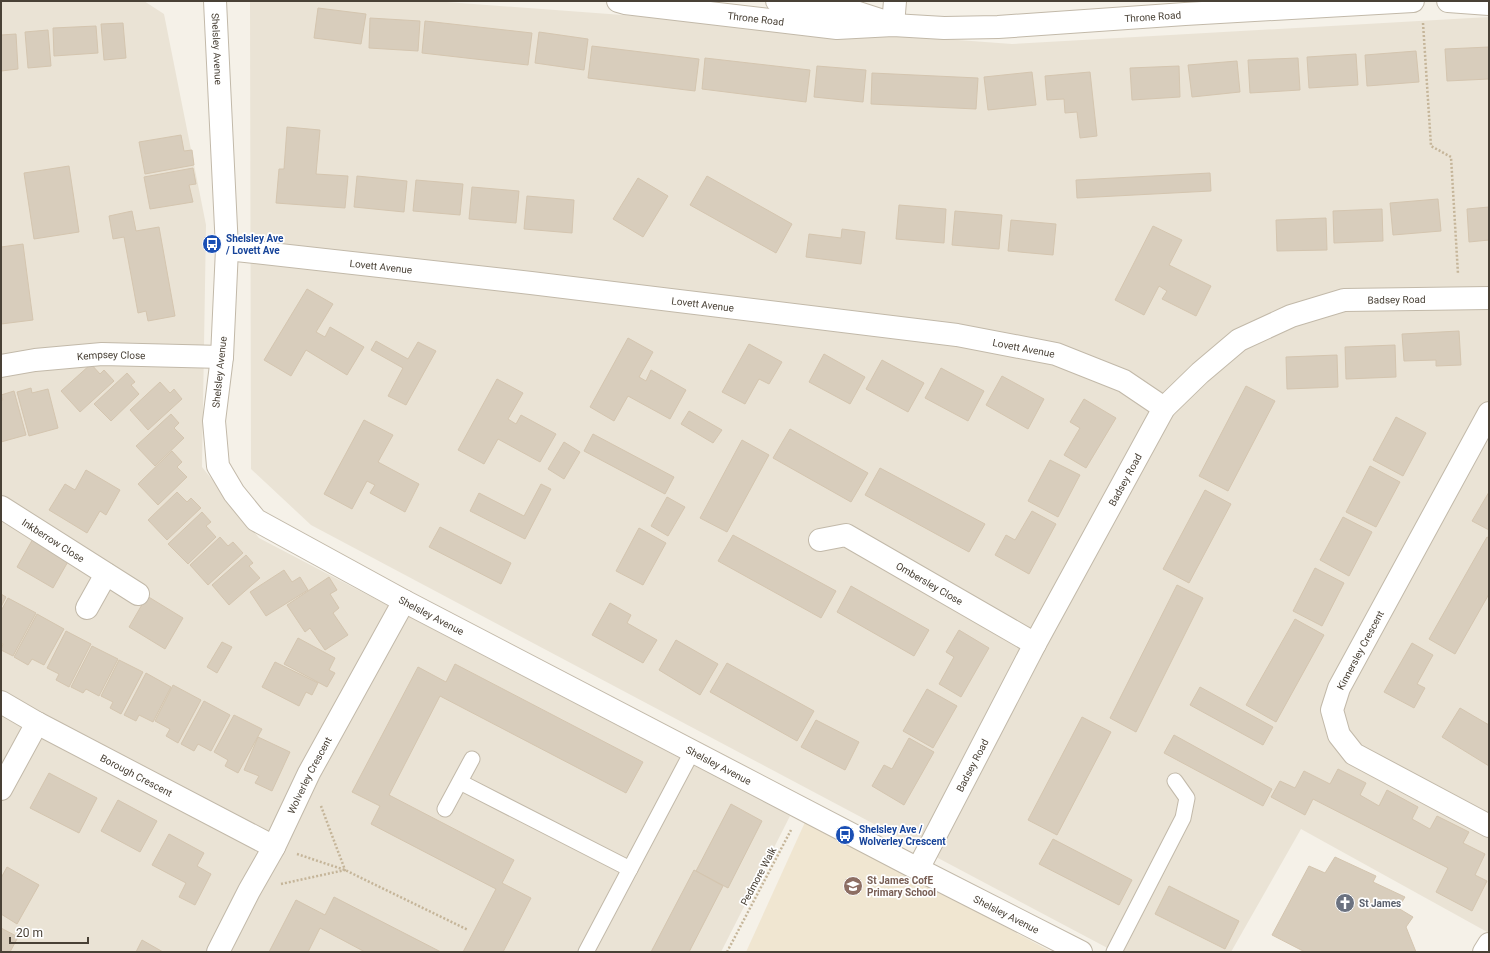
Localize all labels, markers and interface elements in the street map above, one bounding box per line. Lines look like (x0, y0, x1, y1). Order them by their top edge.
street label: Throne Road (1124, 9, 1181, 24)
street label: Throne Road (727, 10, 785, 28)
street label: Shelsley Avenue (210, 13, 224, 85)
bus stop icon: Shelsley Ave / Lovett Ave (201, 233, 223, 255)
place label: Shelsley Ave / Lovett Ave (225, 233, 284, 256)
street label: Lovett Avenue (349, 258, 413, 276)
street label: Badsey Road (1367, 294, 1426, 306)
street label: Lovett Avenue (671, 295, 735, 314)
street label: Shelsley Avenue (210, 336, 229, 408)
street label: Lovett Avenue (992, 337, 1056, 360)
street label: Kempsey Close (77, 349, 146, 362)
street label: Badsey Road (1107, 452, 1144, 508)
street label: Inkberrow Close (20, 517, 86, 565)
street label: Ombersley Close (894, 560, 965, 607)
street label: Shelsley Avenue (397, 594, 466, 637)
street label: Kinnersley Crescent (1335, 609, 1386, 692)
street label: Wolverley Crescent (286, 735, 334, 816)
street label: Badsey Road (954, 737, 991, 794)
street label: Shelsley Avenue (684, 744, 753, 787)
street label: Borough Crescent (98, 752, 174, 799)
bus stop icon: Shelsley Ave / Wolverley Crescent (834, 824, 856, 846)
place label: Shelsley Ave / Wolverley Crescent (859, 824, 946, 847)
street label: Pedmore Walk (738, 844, 779, 907)
school or university icon: St James CofE Primary School (842, 875, 864, 897)
place label: St James CofE Primary School (867, 875, 936, 898)
church icon: St James (1334, 892, 1356, 914)
street label: Shelsley Avenue (972, 893, 1041, 936)
place label: St James (1359, 898, 1401, 909)
scale bar (10, 919, 88, 945)
text: 20 m (16, 926, 43, 940)

